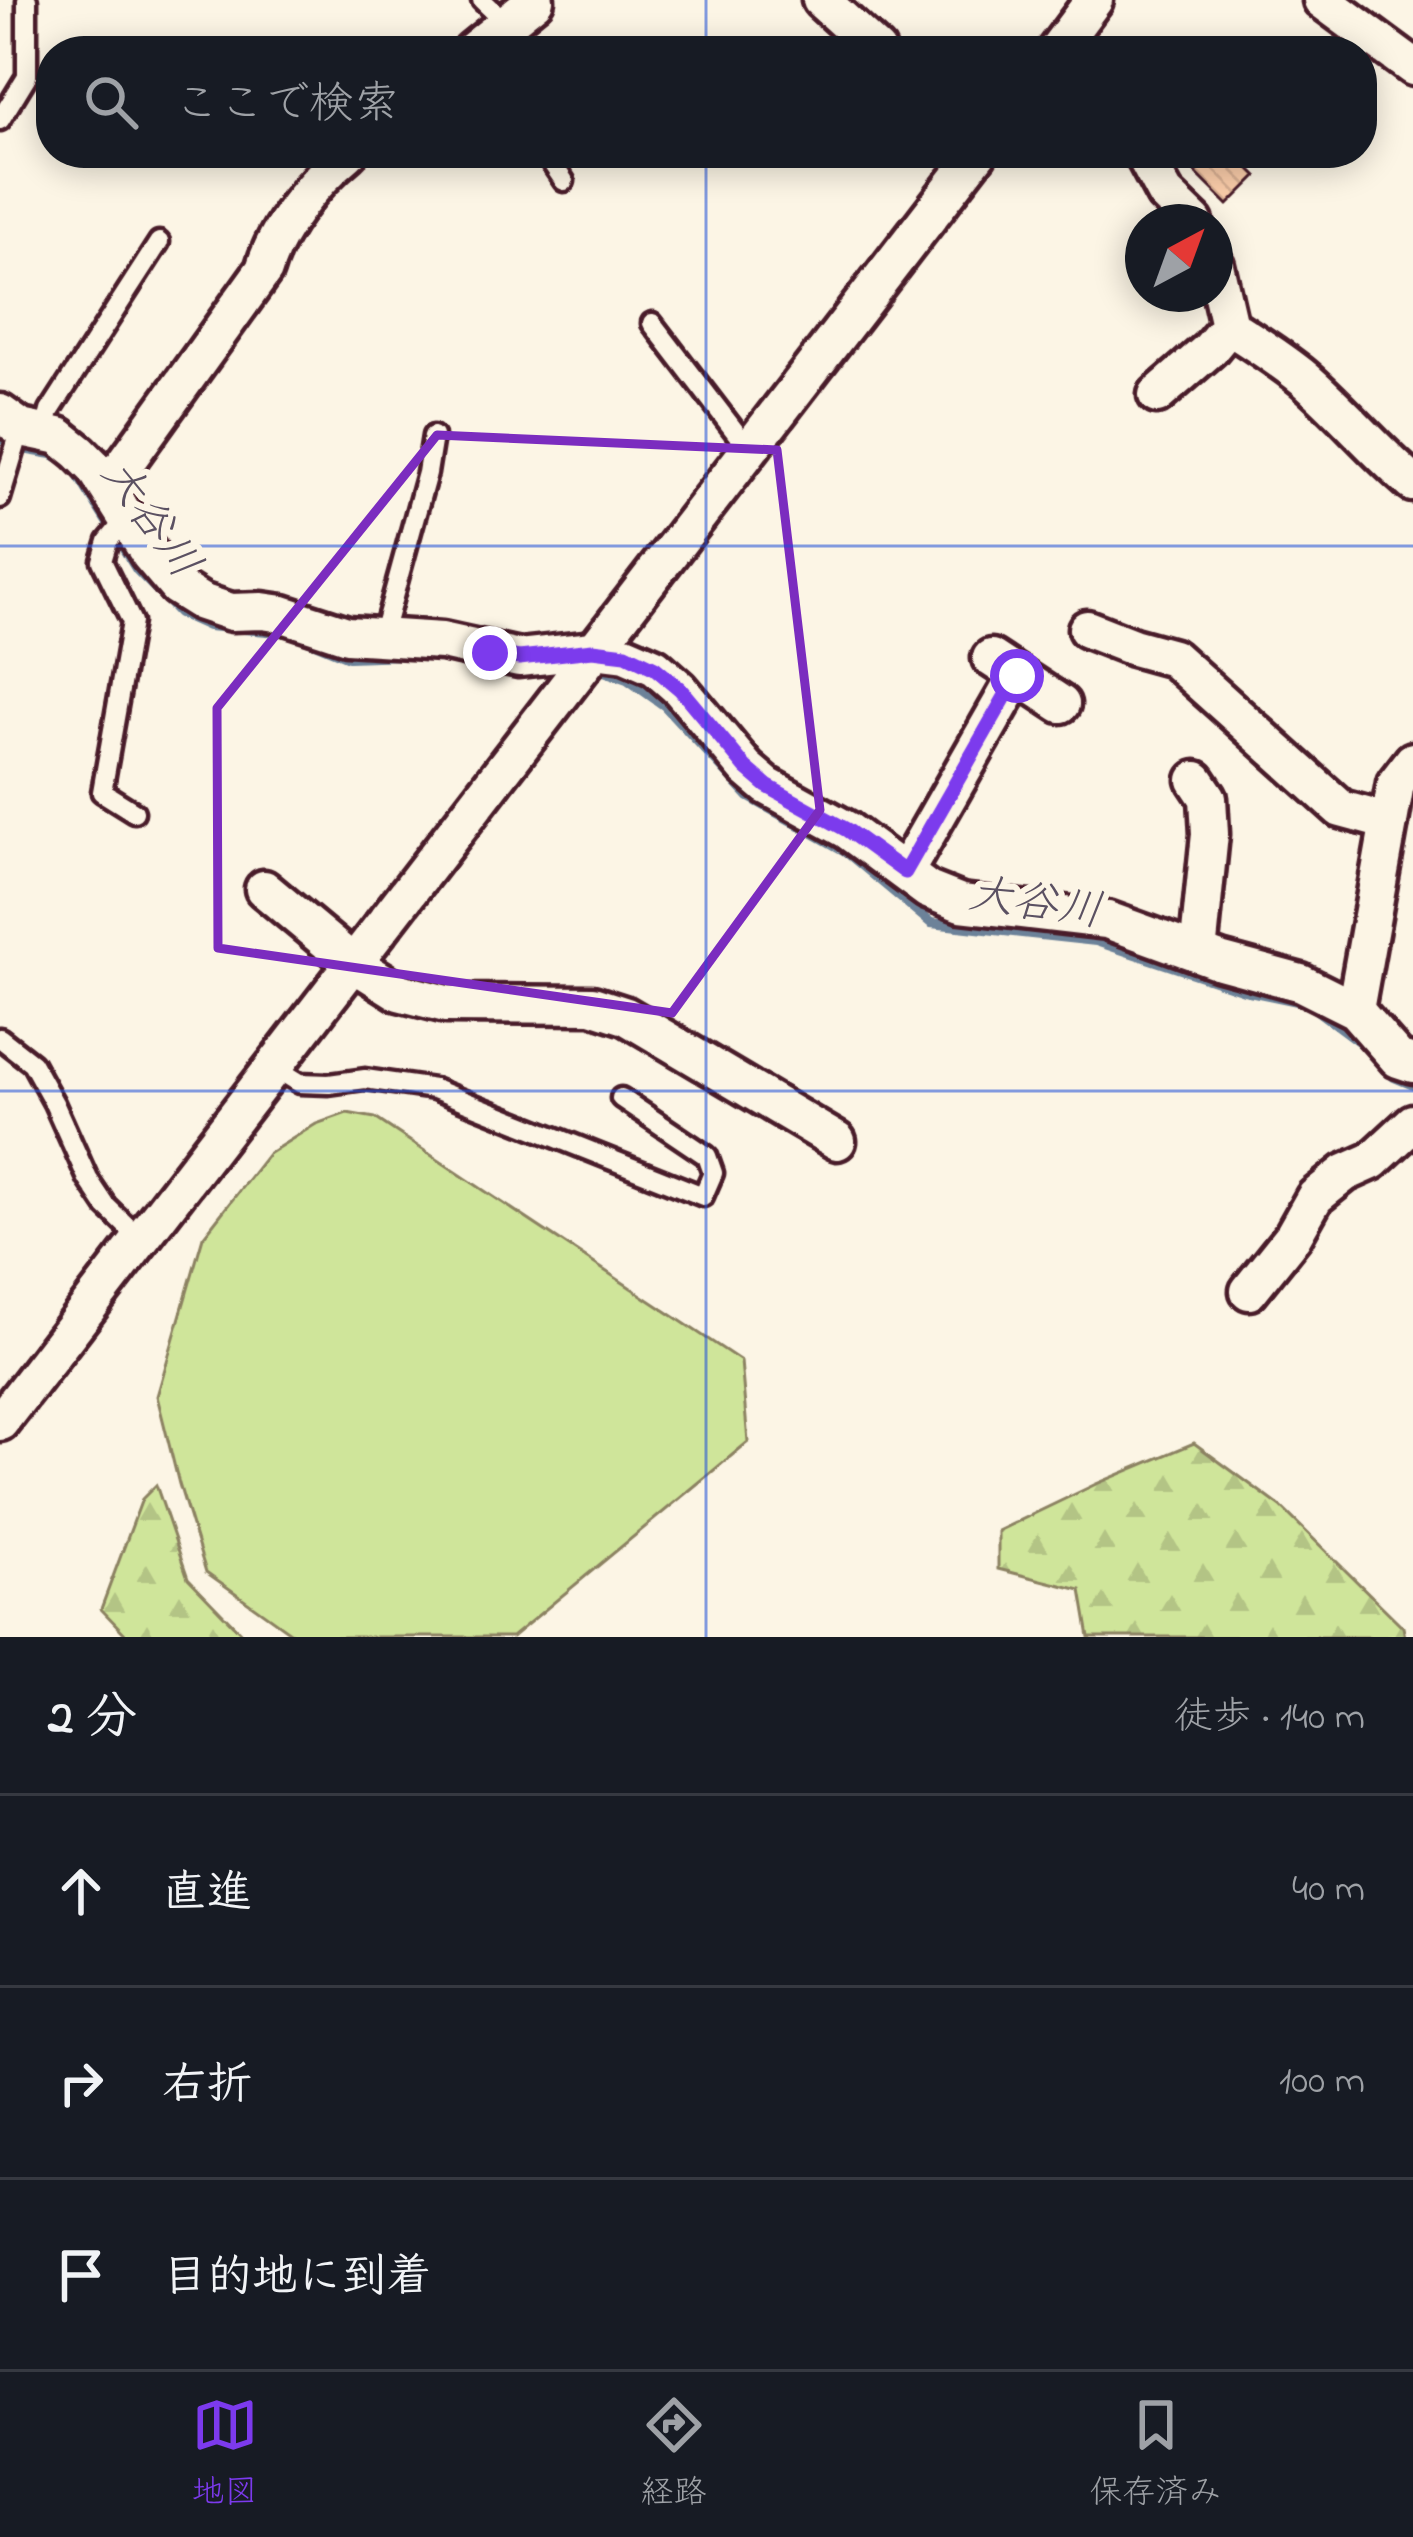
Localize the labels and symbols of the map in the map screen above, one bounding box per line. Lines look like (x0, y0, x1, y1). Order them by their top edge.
north arrow (1125, 204, 1233, 312)
water label: 大谷川 (83, 446, 215, 594)
route end (463, 626, 517, 680)
route start (990, 649, 1044, 703)
water label: 大谷川 (964, 863, 1107, 947)

